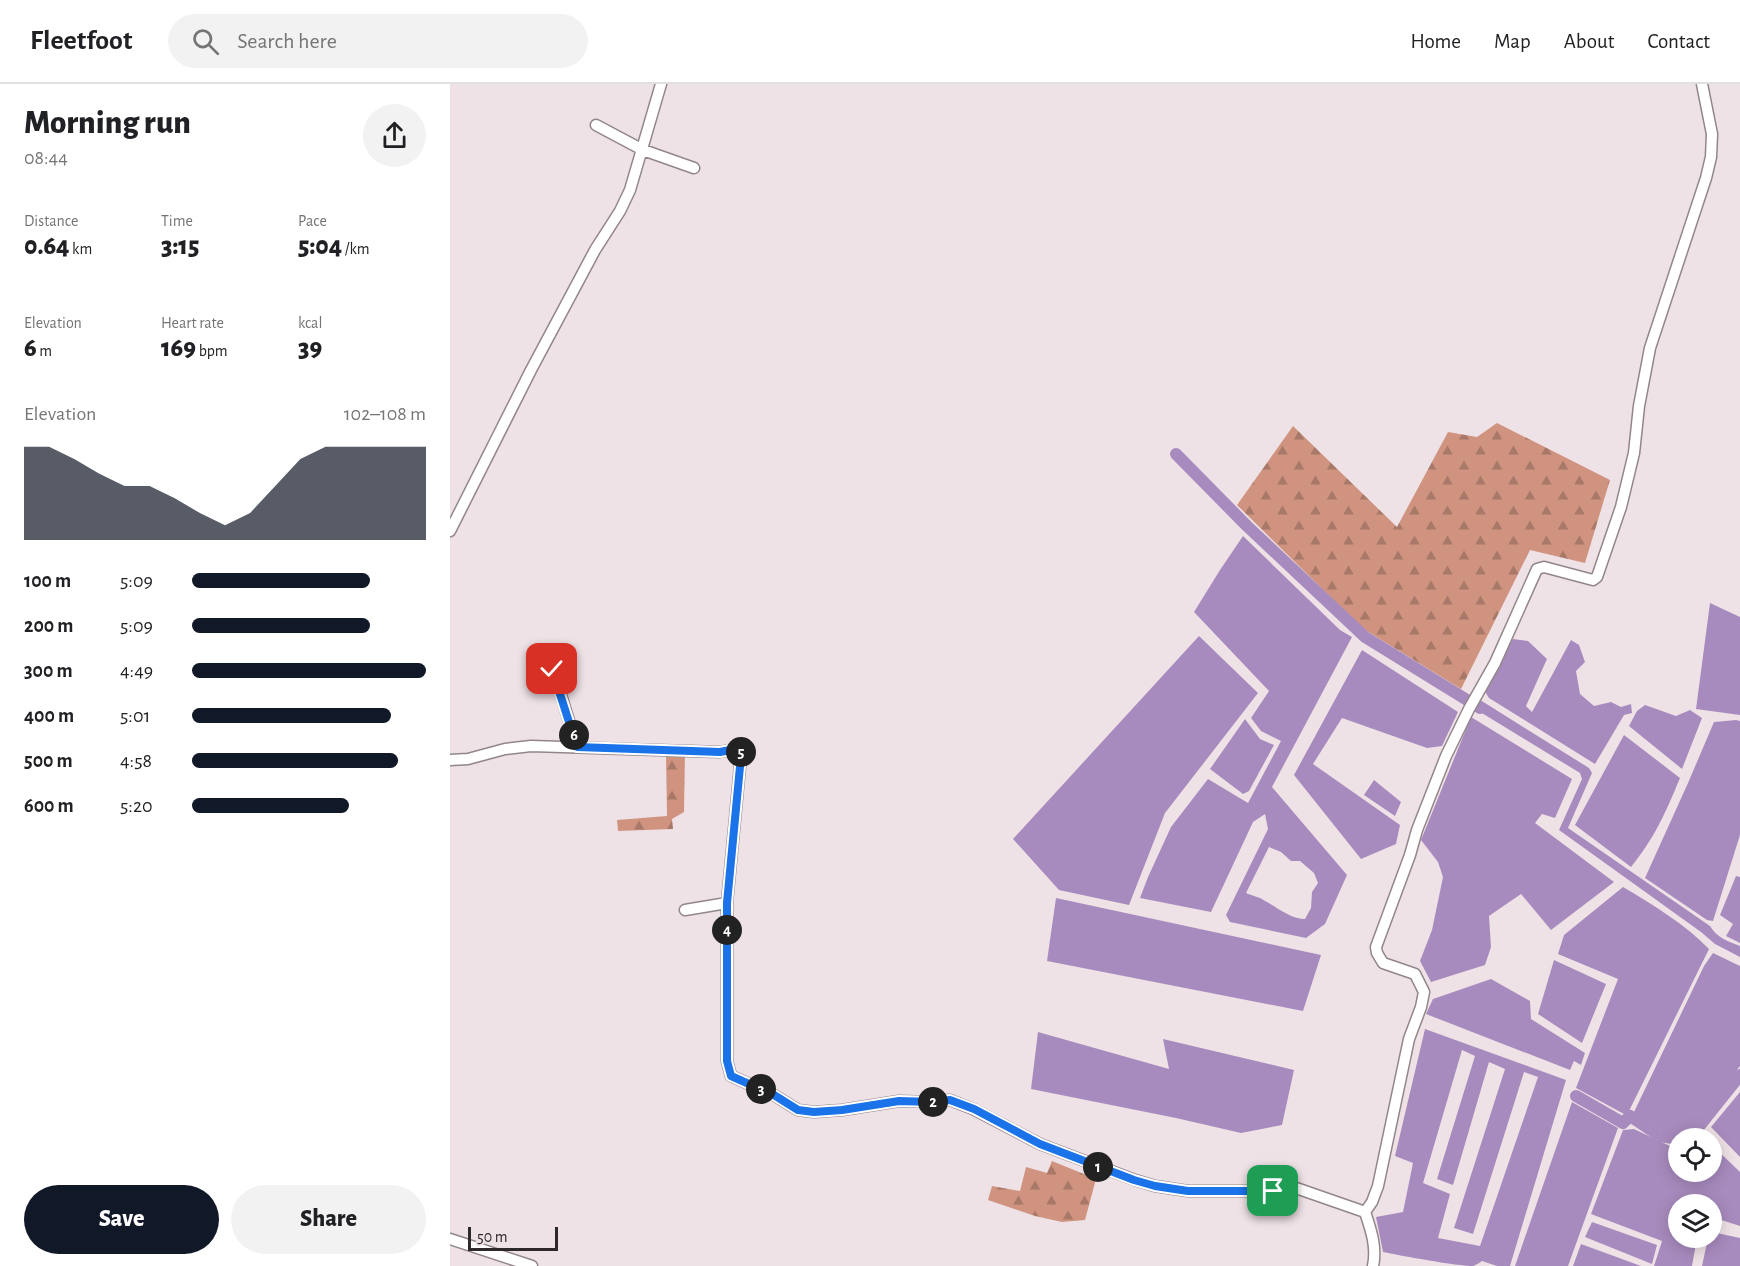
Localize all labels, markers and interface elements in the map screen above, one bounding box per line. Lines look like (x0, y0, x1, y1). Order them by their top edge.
search box (168, 14, 588, 68)
icon: search (189, 25, 222, 58)
text: Fleetfoot (30, 27, 132, 55)
text: Search here (237, 30, 337, 52)
text: Home (1410, 31, 1461, 52)
text: Map (1494, 31, 1531, 52)
text: About (1564, 31, 1614, 52)
text: Contact (1647, 31, 1710, 52)
button: share (363, 104, 426, 167)
text: Morning run (24, 107, 191, 140)
text: 08:44 (24, 148, 68, 168)
text: Distance (24, 213, 78, 229)
text: Time (161, 213, 193, 229)
text: Pace (298, 213, 327, 229)
text: 0.64 (24, 233, 69, 259)
text: 3:15 (161, 233, 199, 259)
text: 5:04 (298, 233, 342, 259)
text: km (69, 241, 92, 257)
text: /km (342, 241, 369, 257)
text: Elevation (24, 315, 82, 331)
text: Heart rate (161, 315, 224, 331)
text: kcal (298, 315, 322, 331)
text: 6 (24, 335, 37, 361)
text: 169 (161, 335, 196, 361)
text: 39 (298, 335, 322, 361)
text: m (37, 343, 52, 359)
text: bpm (196, 343, 228, 359)
text: Elevation (24, 404, 96, 424)
text: 102–108 m (344, 404, 426, 424)
text: 100 m (24, 571, 71, 591)
text: 5:09 (120, 571, 153, 591)
text: 200 m (24, 616, 73, 636)
text: 5:09 (120, 616, 153, 636)
pin (526, 643, 577, 694)
icon: check (535, 652, 568, 685)
text: 300 m (24, 661, 73, 681)
text: 4:49 (120, 661, 153, 681)
text: 400 m (24, 706, 74, 726)
text: 5:01 (120, 706, 150, 726)
pin: 6 (559, 720, 589, 750)
text: 6 (570, 727, 578, 743)
pin: 5 (726, 737, 756, 767)
text: 5 (738, 744, 744, 760)
text: 500 m (24, 751, 73, 771)
text: 4:58 (120, 751, 152, 771)
text: 600 m (24, 796, 74, 816)
text: 5:20 (120, 796, 153, 816)
pin: 4 (712, 915, 742, 945)
text: 4 (723, 922, 731, 938)
pin: 3 (746, 1074, 776, 1104)
text: 3 (758, 1081, 764, 1097)
pin: 2 (918, 1087, 948, 1117)
text: 2 (929, 1094, 937, 1110)
map controls (1668, 1128, 1722, 1248)
button: locate (1668, 1128, 1722, 1182)
pin: 1 (1083, 1152, 1113, 1182)
text: 1 (1095, 1159, 1101, 1175)
pin (1247, 1165, 1298, 1216)
icon: arrive (1256, 1174, 1289, 1207)
button: Save (24, 1185, 219, 1254)
button: Share (231, 1185, 426, 1254)
button: layers (1668, 1194, 1722, 1248)
scale bar (468, 1224, 558, 1252)
text: 50 m (477, 1229, 508, 1245)

